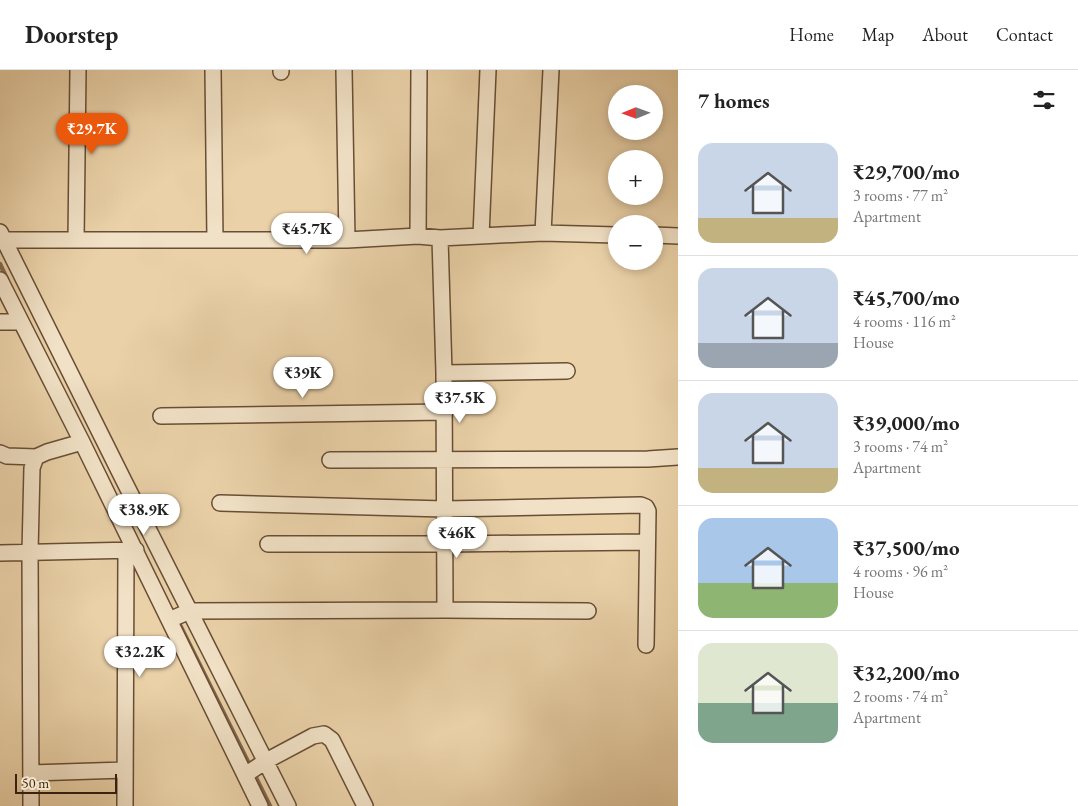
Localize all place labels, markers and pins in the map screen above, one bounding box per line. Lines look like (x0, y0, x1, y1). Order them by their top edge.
pin: ₹29.7K (51, 112, 133, 155)
pin: ₹45.7K (266, 212, 348, 255)
pin: ₹39K (273, 356, 333, 399)
pin: ₹37.5K (419, 382, 501, 424)
pin: ₹38.9K (103, 494, 185, 536)
pin: ₹46K (427, 516, 487, 559)
pin: ₹32.2K (99, 636, 181, 678)

